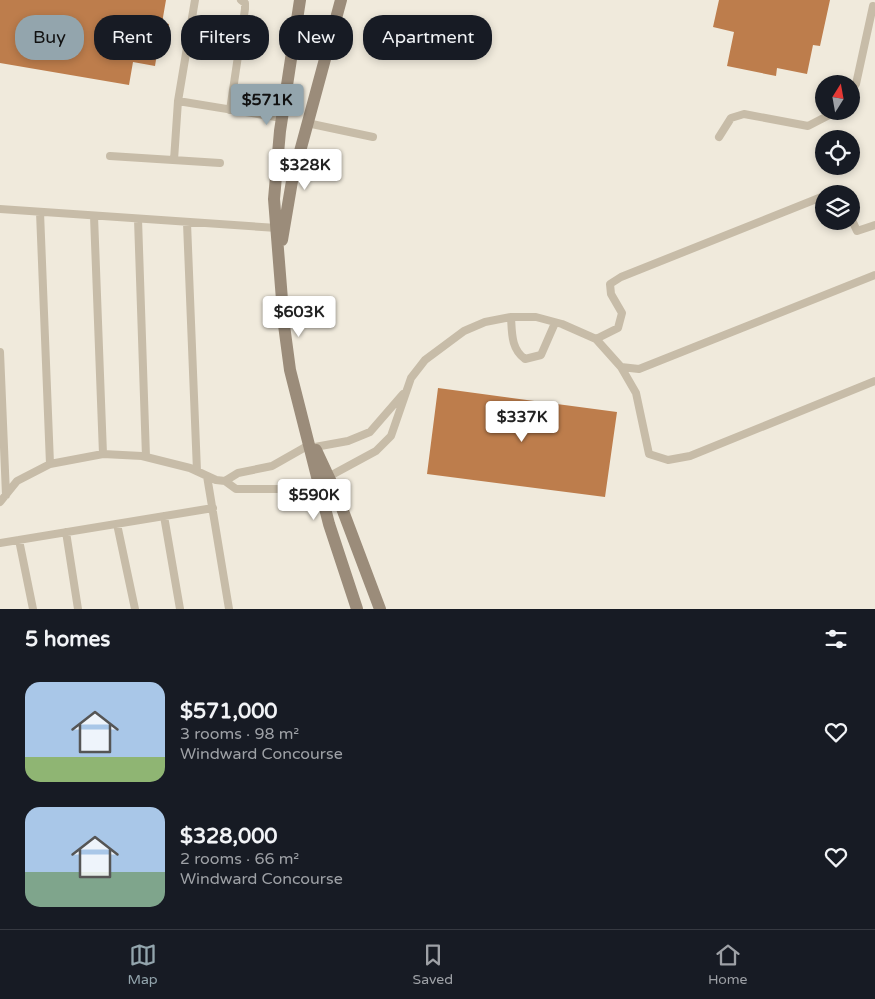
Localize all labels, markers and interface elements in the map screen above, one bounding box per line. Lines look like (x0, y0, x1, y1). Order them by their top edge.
chip: Buy (15, 15, 84, 60)
chip: Rent (94, 15, 171, 60)
chip: Filters (181, 15, 269, 60)
chip: New (279, 15, 353, 60)
chip: Apartment (363, 15, 492, 60)
north arrow (815, 75, 860, 120)
map controls (815, 75, 860, 230)
pin: $571K (232, 84, 302, 126)
text: $571K (242, 90, 292, 110)
button: locate (815, 130, 860, 175)
pin: $328K (270, 148, 340, 191)
text: $328K (280, 155, 330, 175)
button: layers (815, 185, 860, 230)
pin: $603K (264, 296, 334, 338)
text: $603K (274, 302, 324, 322)
pin: $337K (487, 400, 557, 443)
text: $337K (497, 407, 547, 427)
pin: $590K (279, 478, 349, 521)
text: $590K (289, 485, 339, 505)
icon: filters (822, 625, 850, 653)
text: 5 homes (25, 627, 110, 652)
text: $571,000 (180, 699, 278, 724)
icon: home (65, 702, 125, 762)
icon: heart (822, 718, 850, 746)
text: 3 rooms · 98 m² (180, 724, 299, 744)
text: Windward Concourse (180, 744, 343, 764)
text: $328,000 (180, 824, 278, 849)
icon: home (65, 827, 125, 887)
icon: heart (822, 843, 850, 871)
text: 2 rooms · 66 m² (180, 849, 299, 869)
text: Windward Concourse (180, 869, 343, 889)
tab: Map (127, 941, 158, 988)
tab: Saved (413, 941, 453, 988)
tab: Home (708, 941, 748, 988)

